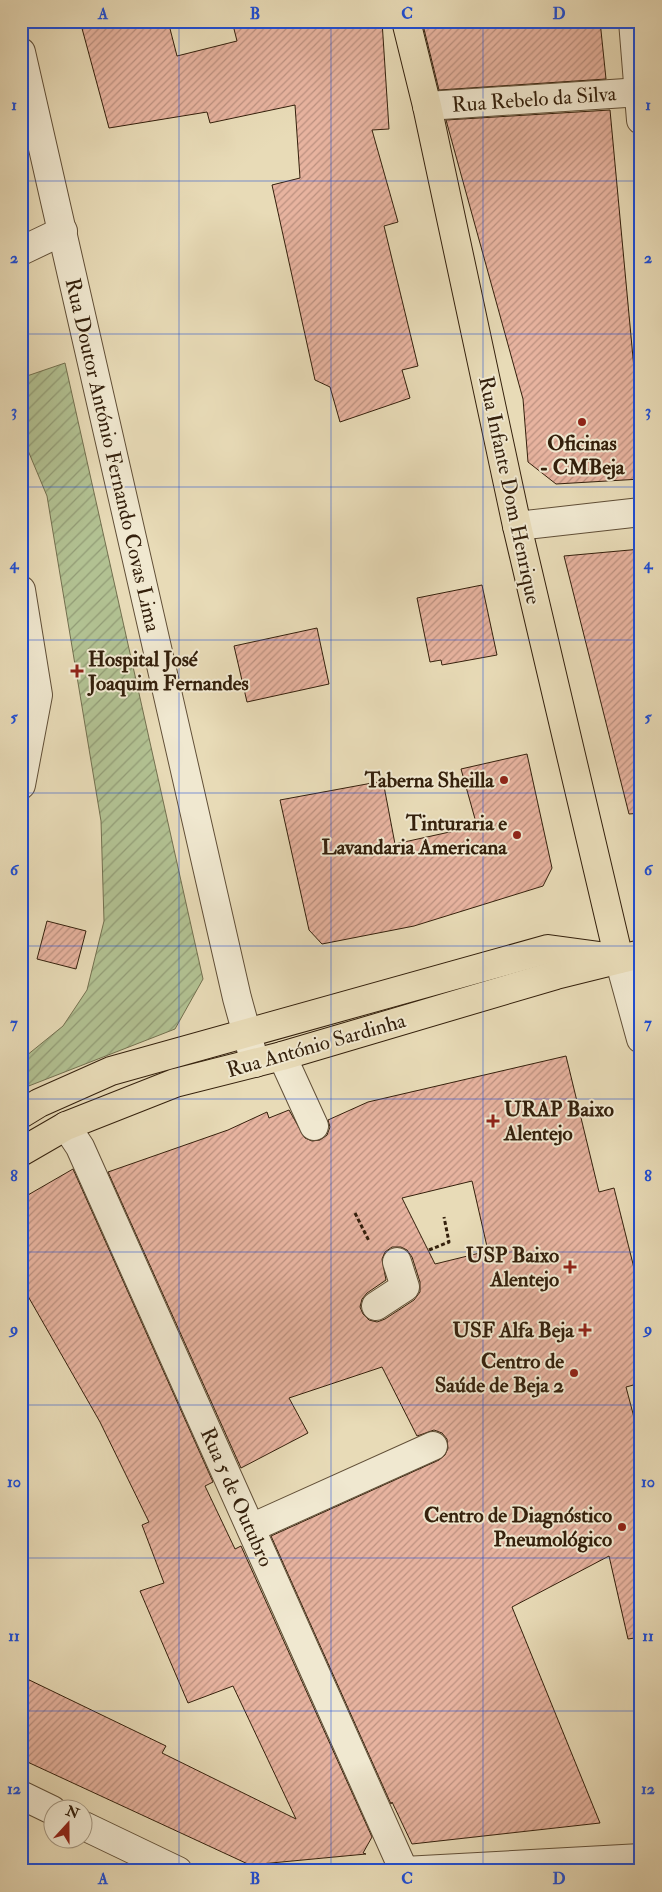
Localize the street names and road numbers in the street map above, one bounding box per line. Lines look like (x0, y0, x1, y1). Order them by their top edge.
street label: Rua Rebelo da Silva (451, 80, 618, 119)
street label: Rua Doutor António Fernando Covas Lima (59, 276, 166, 635)
street label: Rua Infante Dom Henrique (472, 374, 547, 607)
street label: Rua António Sardinha (224, 1007, 409, 1084)
street label: Rua 5 de Outubro (194, 1423, 279, 1571)

